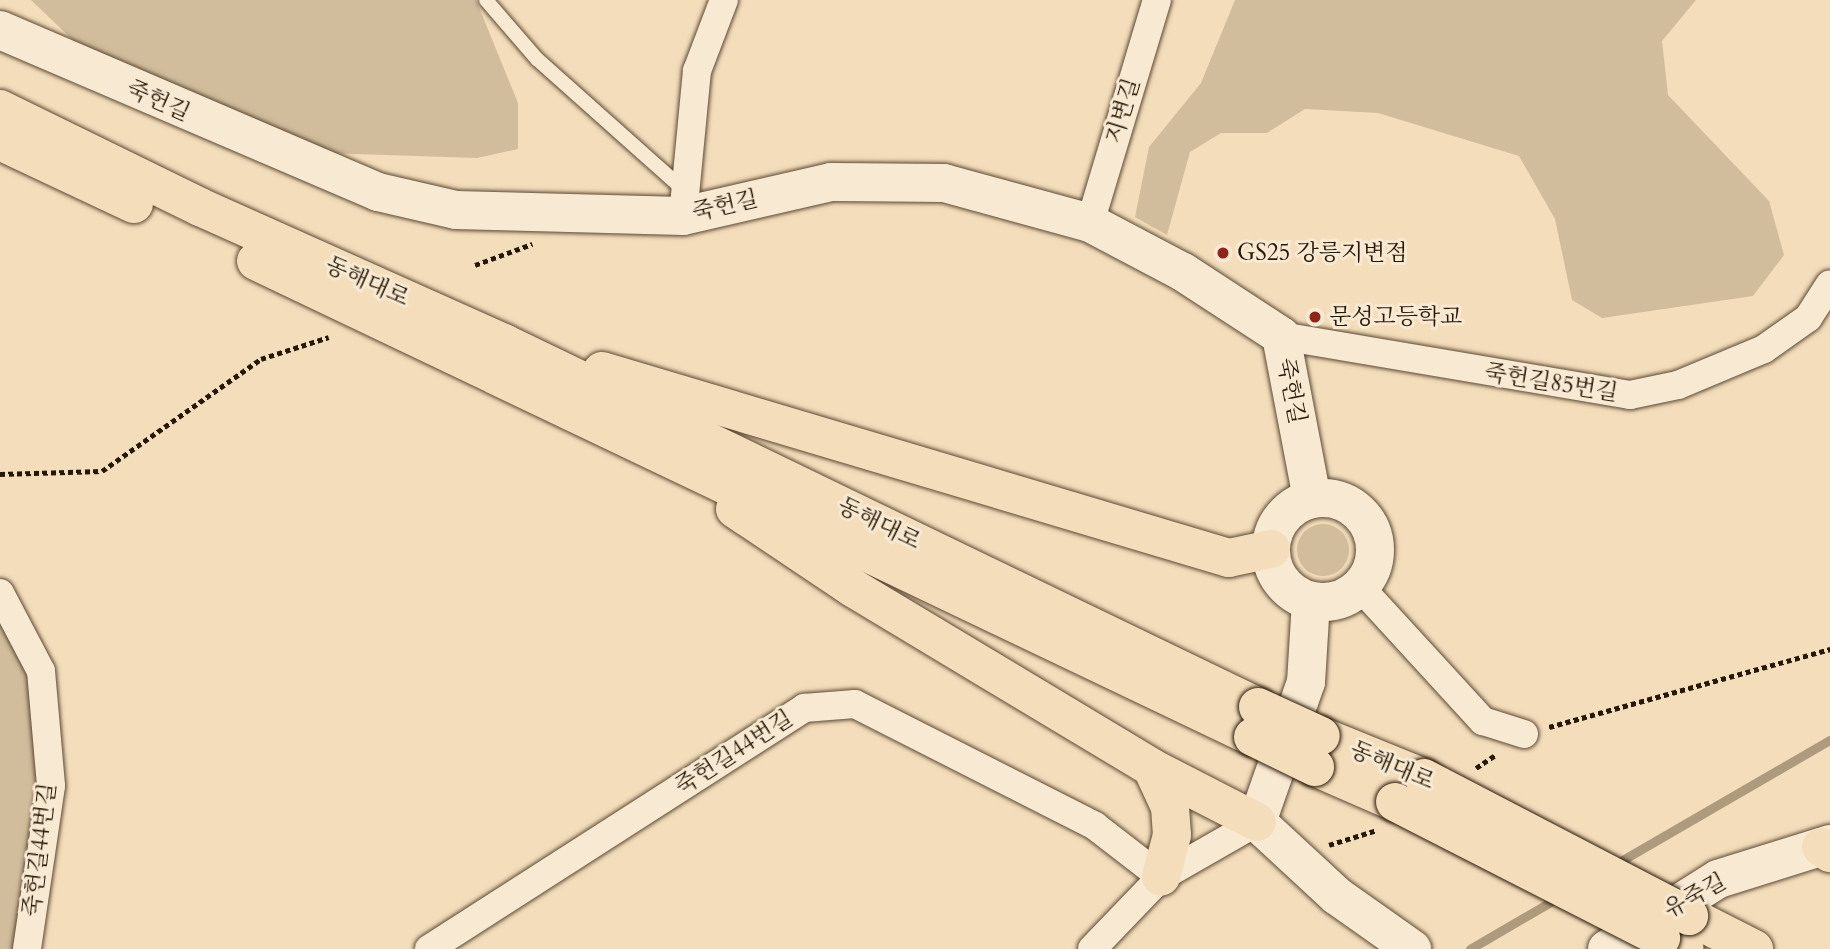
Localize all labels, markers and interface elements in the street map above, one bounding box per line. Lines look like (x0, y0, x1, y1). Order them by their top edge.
street label: 죽헌길 (122, 75, 194, 127)
street label: 지변길 (1100, 75, 1146, 147)
street label: 죽헌길 (689, 185, 761, 227)
place label: GS25 강릉지변점 (1237, 239, 1408, 267)
marker: GS25 강릉지변점 (1215, 245, 1231, 261)
street label: 동해대로 (321, 251, 413, 313)
place label: 문성고등학교 (1329, 303, 1462, 331)
marker: 문성고등학교 (1307, 309, 1323, 325)
street label: 죽헌길 (1271, 356, 1311, 426)
street label: 죽헌길85번길 (1482, 359, 1620, 407)
street label: 동해대로 (833, 492, 925, 556)
street label: 죽헌길44번길 (670, 705, 798, 801)
street label: 동해대로 (1346, 736, 1438, 796)
street label: 죽헌길44번길 (18, 781, 62, 919)
street label: 유죽길 (1659, 868, 1731, 924)

